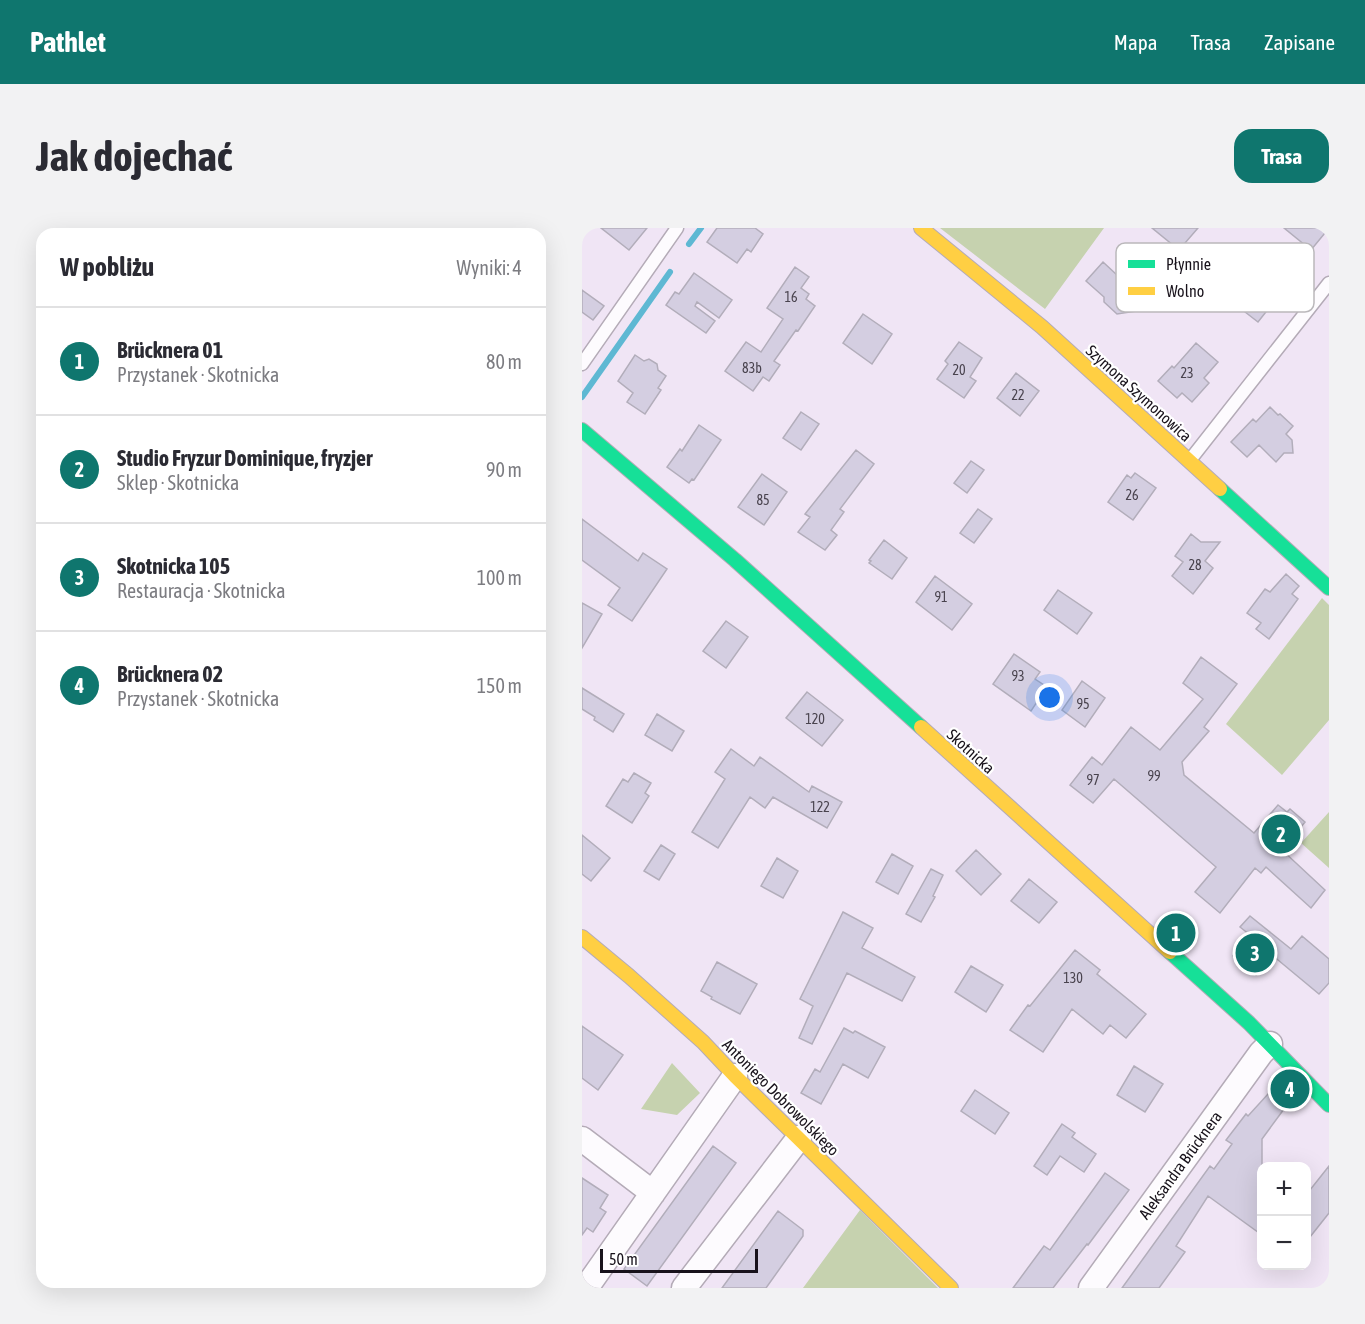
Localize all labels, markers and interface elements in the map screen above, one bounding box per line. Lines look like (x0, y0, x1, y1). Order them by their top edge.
text: Pathlet (30, 26, 106, 58)
text: Mapa (1114, 30, 1157, 54)
text: Trasa (1190, 30, 1231, 54)
text: Zapisane (1264, 30, 1335, 54)
button: Trasa (1234, 129, 1329, 183)
text: Jak dojechać (36, 132, 232, 180)
legend (1116, 243, 1314, 312)
text: W pobliżu (60, 252, 154, 282)
text: Płynnie (1166, 255, 1211, 274)
text: Wyniki: 4 (456, 256, 522, 279)
text: Wolno (1166, 282, 1204, 300)
house number: 16 (784, 289, 798, 305)
text: Brücknera 01 (117, 337, 223, 363)
street label: Szymona Szymonowica (1082, 341, 1195, 446)
text: 1 (75, 350, 84, 373)
text: 80 m (486, 350, 522, 373)
house number: 83b (742, 360, 762, 376)
house number: 20 (952, 362, 966, 378)
text: Przystanek · Skotnicka (117, 363, 279, 386)
house number: 23 (1180, 365, 1194, 381)
house number: 22 (1011, 387, 1025, 403)
text: Studio Fryzur Dominique, fryzjer (117, 445, 372, 471)
text: 2 (75, 458, 84, 481)
text: 90 m (486, 458, 522, 481)
text: Sklep · Skotnicka (117, 471, 239, 494)
house number: 26 (1125, 487, 1139, 503)
house number: 85 (756, 492, 770, 508)
text: Skotnicka 105 (117, 553, 230, 579)
house number: 28 (1188, 557, 1202, 573)
text: 3 (75, 566, 84, 589)
text: 100 m (477, 566, 522, 589)
text: Restauracja · Skotnicka (117, 579, 285, 602)
house number: 91 (934, 589, 948, 605)
text: Brücknera 02 (117, 661, 223, 687)
house number: 93 (1011, 668, 1025, 684)
text: 4 (75, 674, 84, 697)
text: 150 m (477, 674, 522, 697)
your location (1035, 683, 1064, 712)
text: Przystanek · Skotnicka (117, 687, 279, 710)
house number: 95 (1076, 696, 1090, 712)
house number: 120 (805, 711, 825, 727)
street label: Skotnicka (944, 725, 998, 777)
house number: 99 (1147, 768, 1161, 784)
house number: 97 (1086, 772, 1100, 788)
house number: 122 (810, 799, 830, 815)
pin: 2 (1262, 812, 1300, 856)
pin: 1 (1156, 910, 1196, 956)
pin: 3 (1236, 930, 1274, 976)
house number: 130 (1063, 970, 1083, 986)
street label: Antoniego Dobrowolskiego (718, 1035, 843, 1160)
pin: 4 (1270, 1066, 1310, 1112)
street label: Aleksandra Brücknera (1135, 1108, 1225, 1222)
map controls (1257, 1162, 1311, 1270)
button: + (1257, 1162, 1311, 1216)
button: − (1257, 1216, 1311, 1270)
scale bar (600, 1246, 758, 1274)
text: 50 m (609, 1250, 638, 1268)

